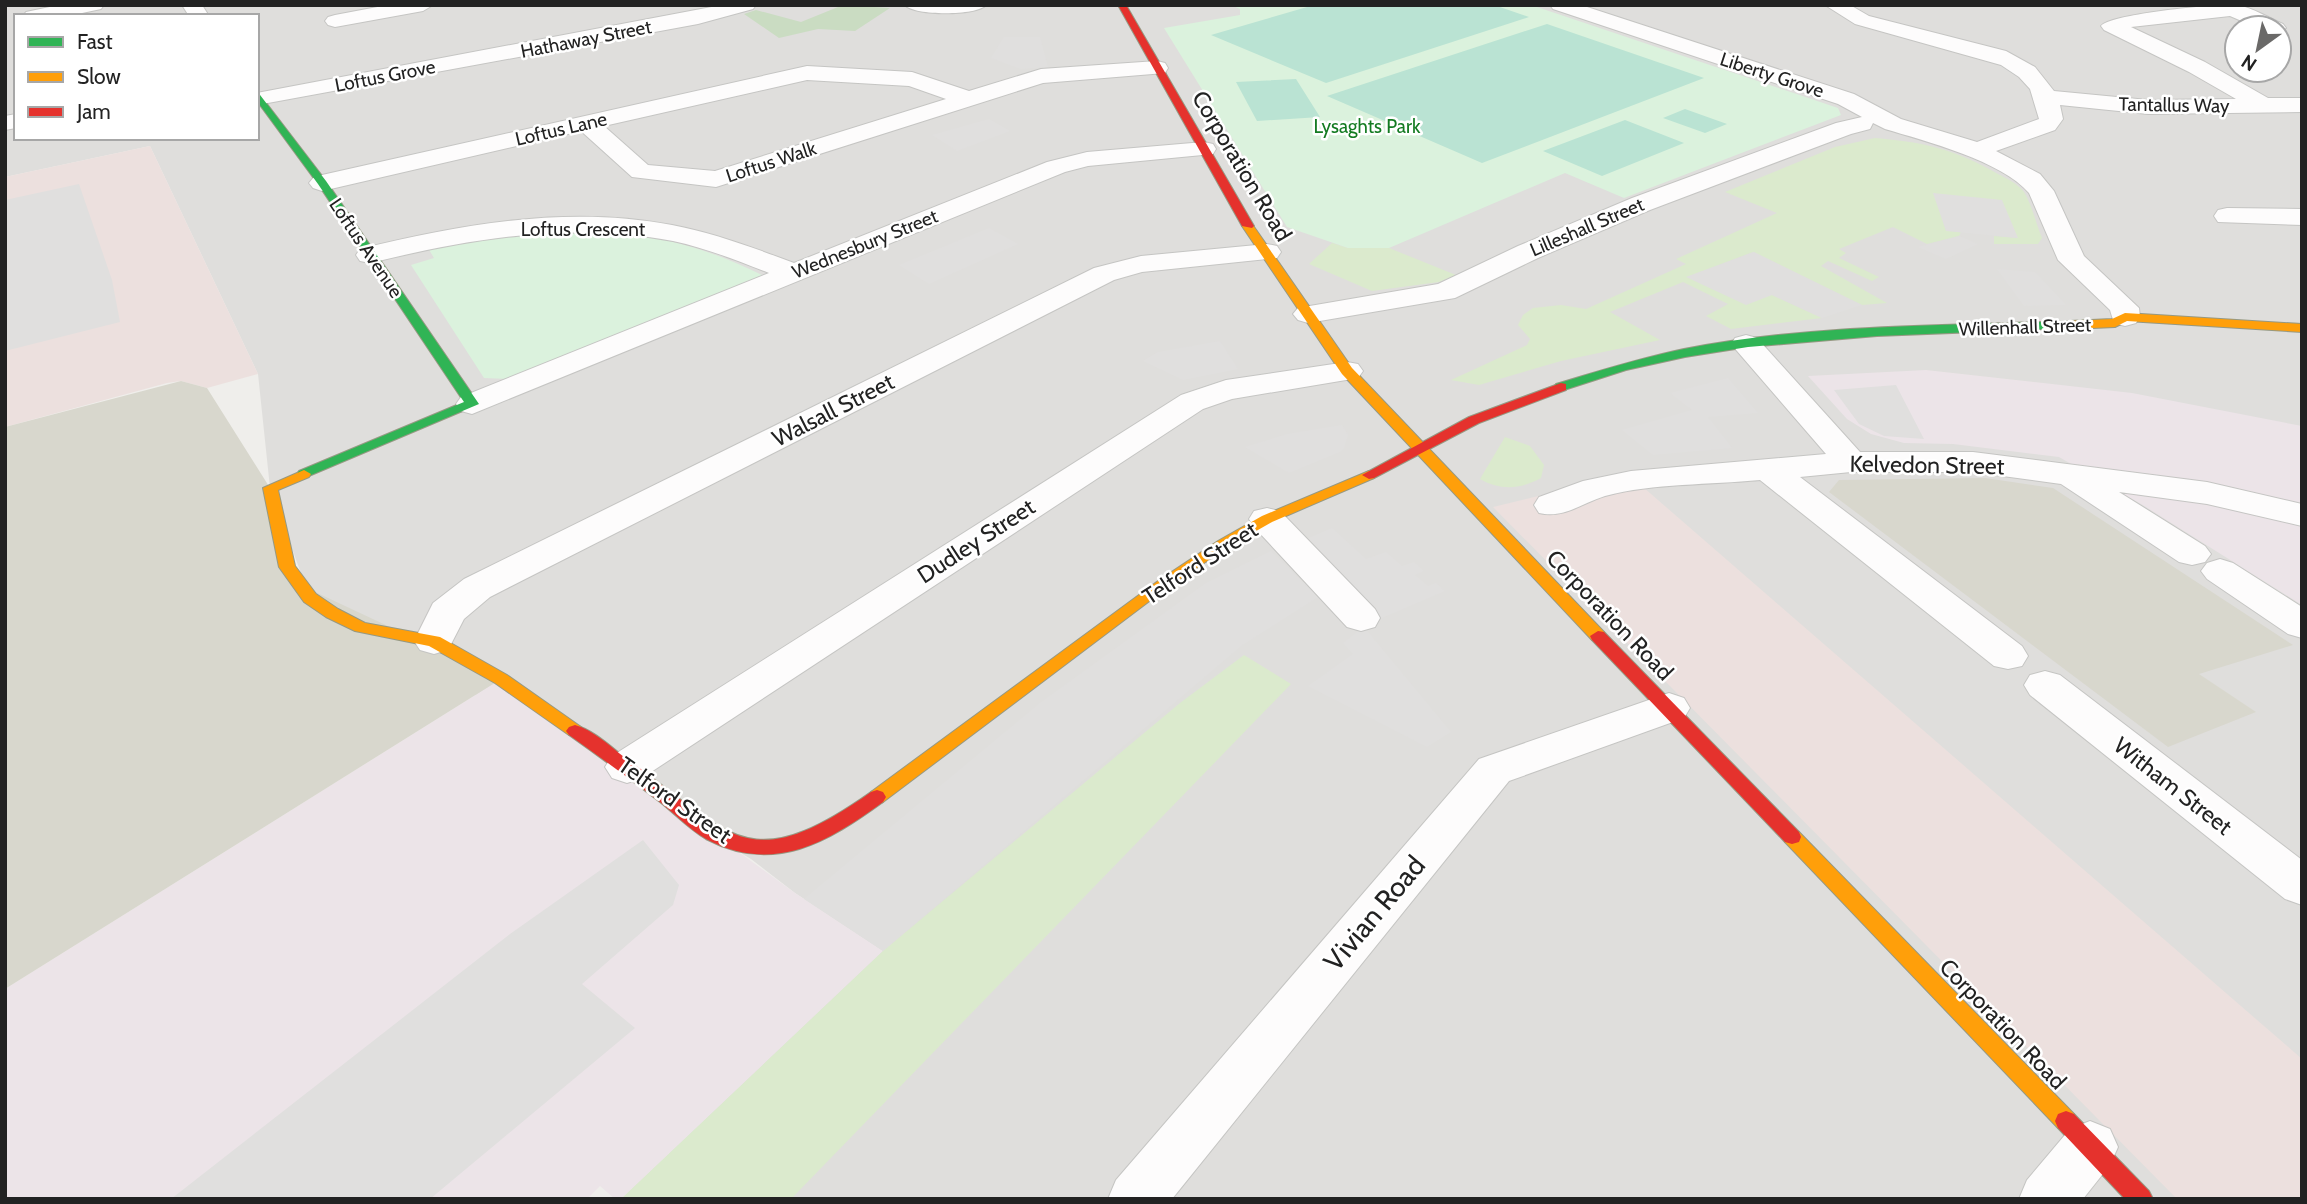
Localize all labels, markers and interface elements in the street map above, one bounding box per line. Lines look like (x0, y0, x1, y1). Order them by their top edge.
legend (14, 14, 259, 140)
north arrow (2223, 14, 2293, 84)
street label: Hathaway Street (519, 15, 654, 63)
text: Fast (77, 29, 113, 54)
street label: Liberty Grove (1717, 47, 1827, 103)
text: N (2237, 50, 2261, 76)
street label: Loftus Grove (333, 55, 438, 97)
text: Slow (77, 64, 121, 89)
street label: Corporation Road (1186, 86, 1298, 246)
street label: Tantallus Way (2118, 93, 2230, 117)
text: Jam (76, 99, 111, 124)
street label: Loftus Lane (513, 107, 609, 151)
park label: Lysaghts Park (1314, 115, 1421, 138)
street label: Loftus Walk (723, 136, 820, 187)
street label: Lilleshall Street (1527, 192, 1648, 261)
street label: Loftus Avenue (324, 194, 408, 302)
street label: Wednesbury Street (789, 204, 942, 284)
street label: Loftus Crescent (521, 218, 646, 241)
street label: Willenhall Street (1958, 313, 2092, 341)
street label: Walsall Street (767, 367, 899, 453)
street label: Kelvedon Street (1849, 450, 2005, 480)
street label: Dudley Street (912, 493, 1040, 589)
street label: Telford Street (1137, 515, 1263, 611)
street label: Corporation Road (1541, 544, 1679, 686)
street label: Witham Street (2108, 731, 2238, 841)
street label: Telford Street (613, 751, 737, 849)
street label: Vivian Road (1316, 848, 1432, 978)
street label: Corporation Road (1934, 953, 2072, 1095)

